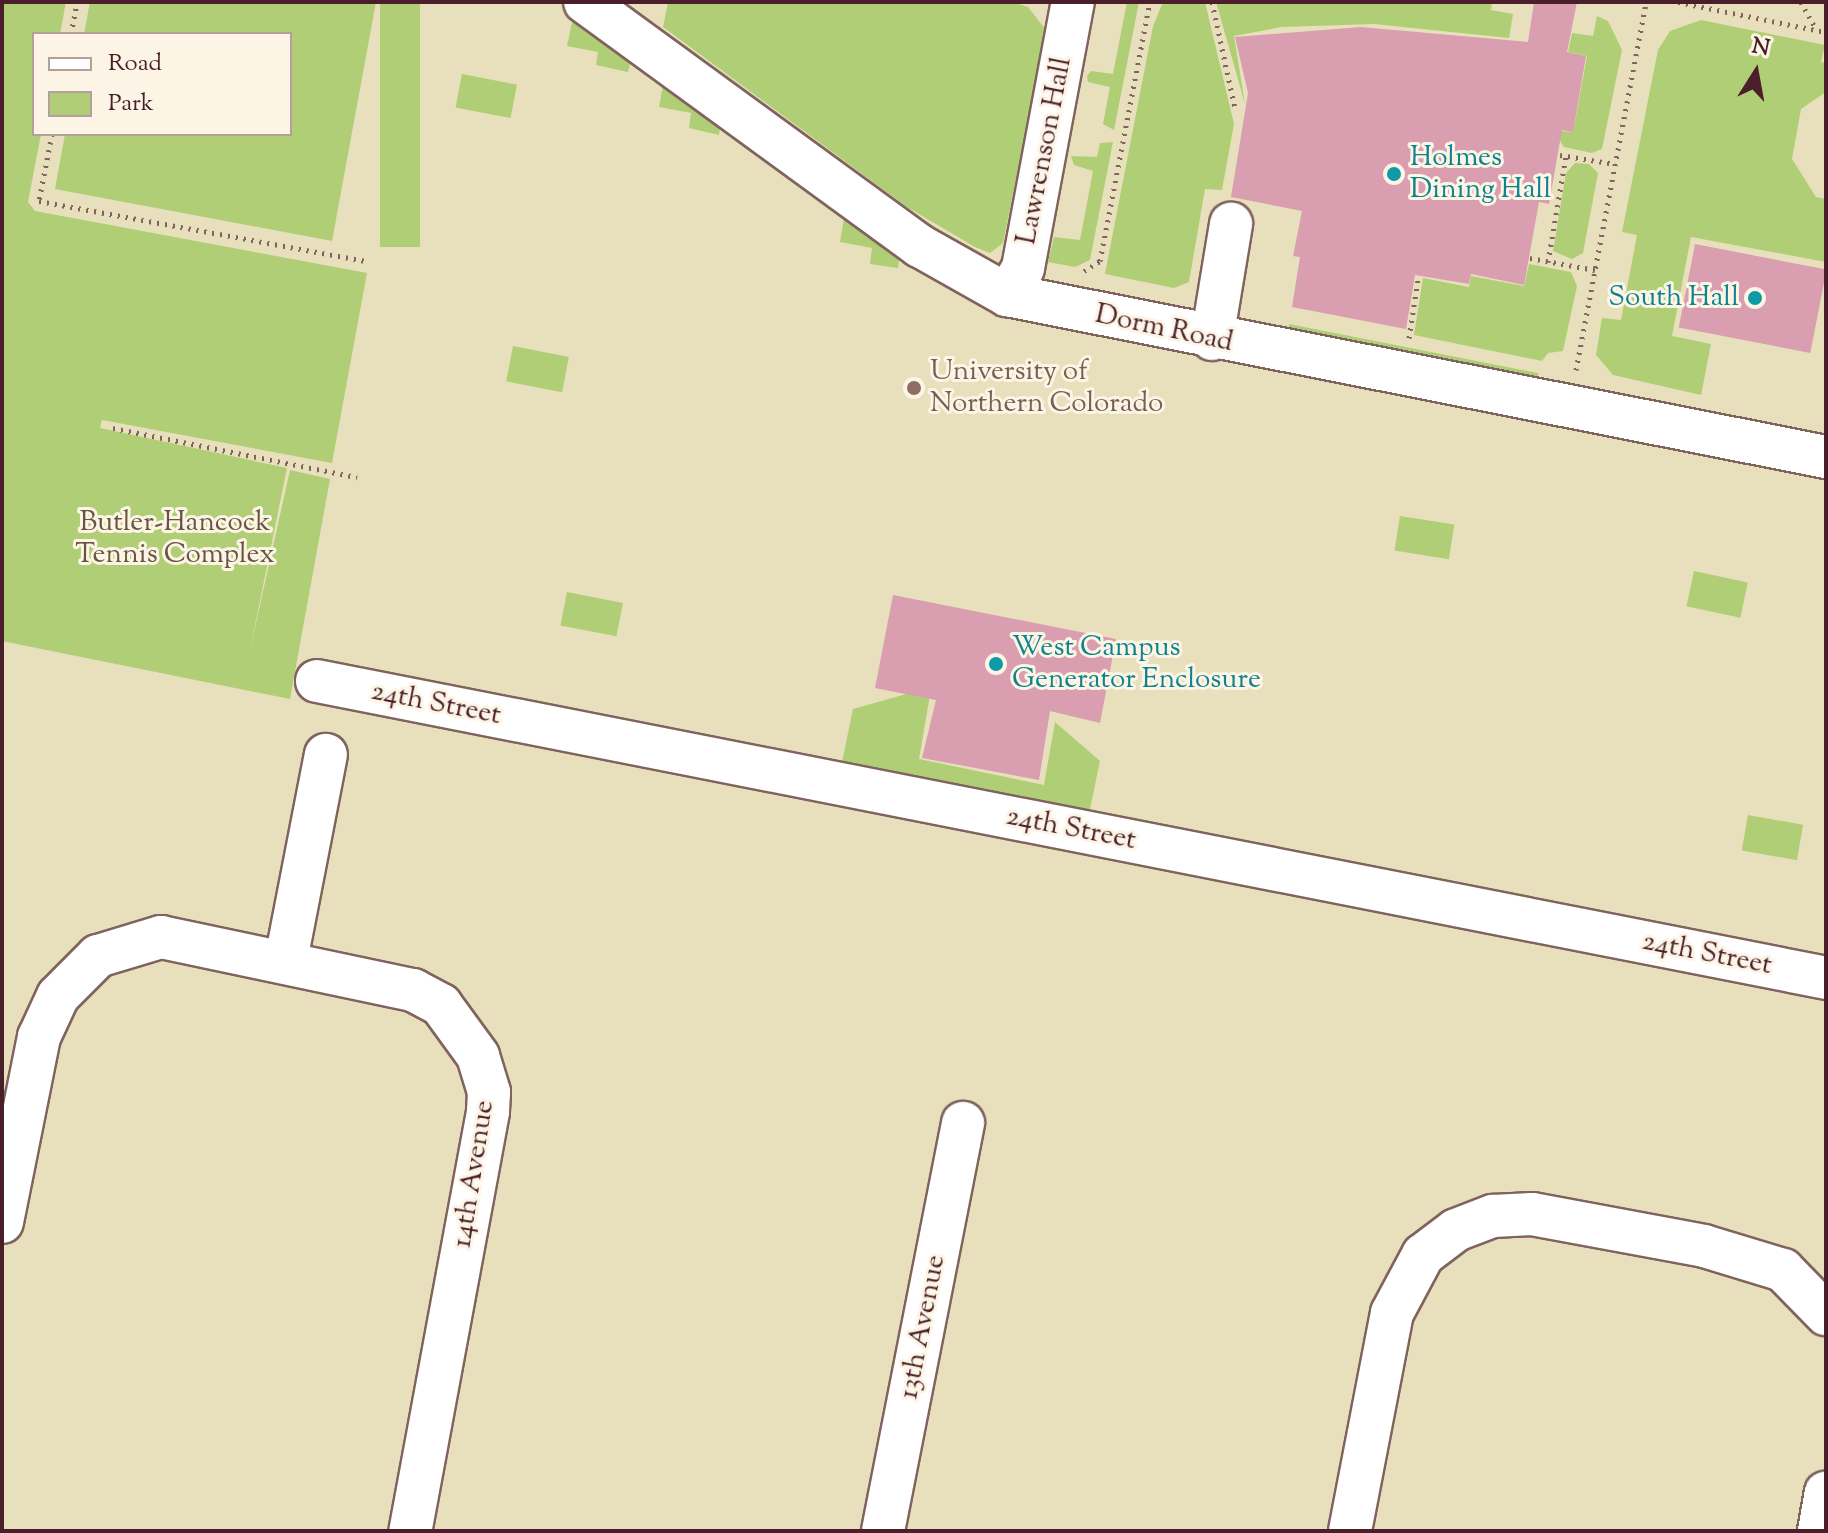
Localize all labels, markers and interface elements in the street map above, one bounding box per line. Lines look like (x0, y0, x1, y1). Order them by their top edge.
text: N (1749, 31, 1772, 66)
legend (32, 32, 292, 136)
north arrow (1716, 32, 1796, 112)
text: Road (108, 47, 162, 81)
street label: Lawrenson Hall (1010, 55, 1080, 247)
text: Park (108, 87, 154, 121)
place label: Holmes Dining Hall (1410, 141, 1551, 207)
marker: Holmes Dining Hall (1385, 165, 1403, 183)
place label: South Hall (1608, 281, 1739, 315)
marker: South Hall (1746, 289, 1764, 307)
street label: Dorm Road (1092, 298, 1236, 360)
place label: University of Northern Colorado (930, 355, 1163, 421)
marker: University of Northern Colorado (905, 379, 923, 397)
park label: Butler-Hancock Tennis Complex (75, 506, 275, 572)
place label: West Campus Generator Enclosure (1012, 631, 1261, 697)
marker: West Campus Generator Enclosure (987, 655, 1005, 673)
street label: 24th Street (368, 675, 504, 733)
street label: 24th Street (1003, 800, 1139, 858)
street label: 24th Street (1639, 925, 1775, 983)
street label: 14th Avenue (446, 1098, 502, 1250)
street label: 13th Avenue (893, 1252, 953, 1402)

